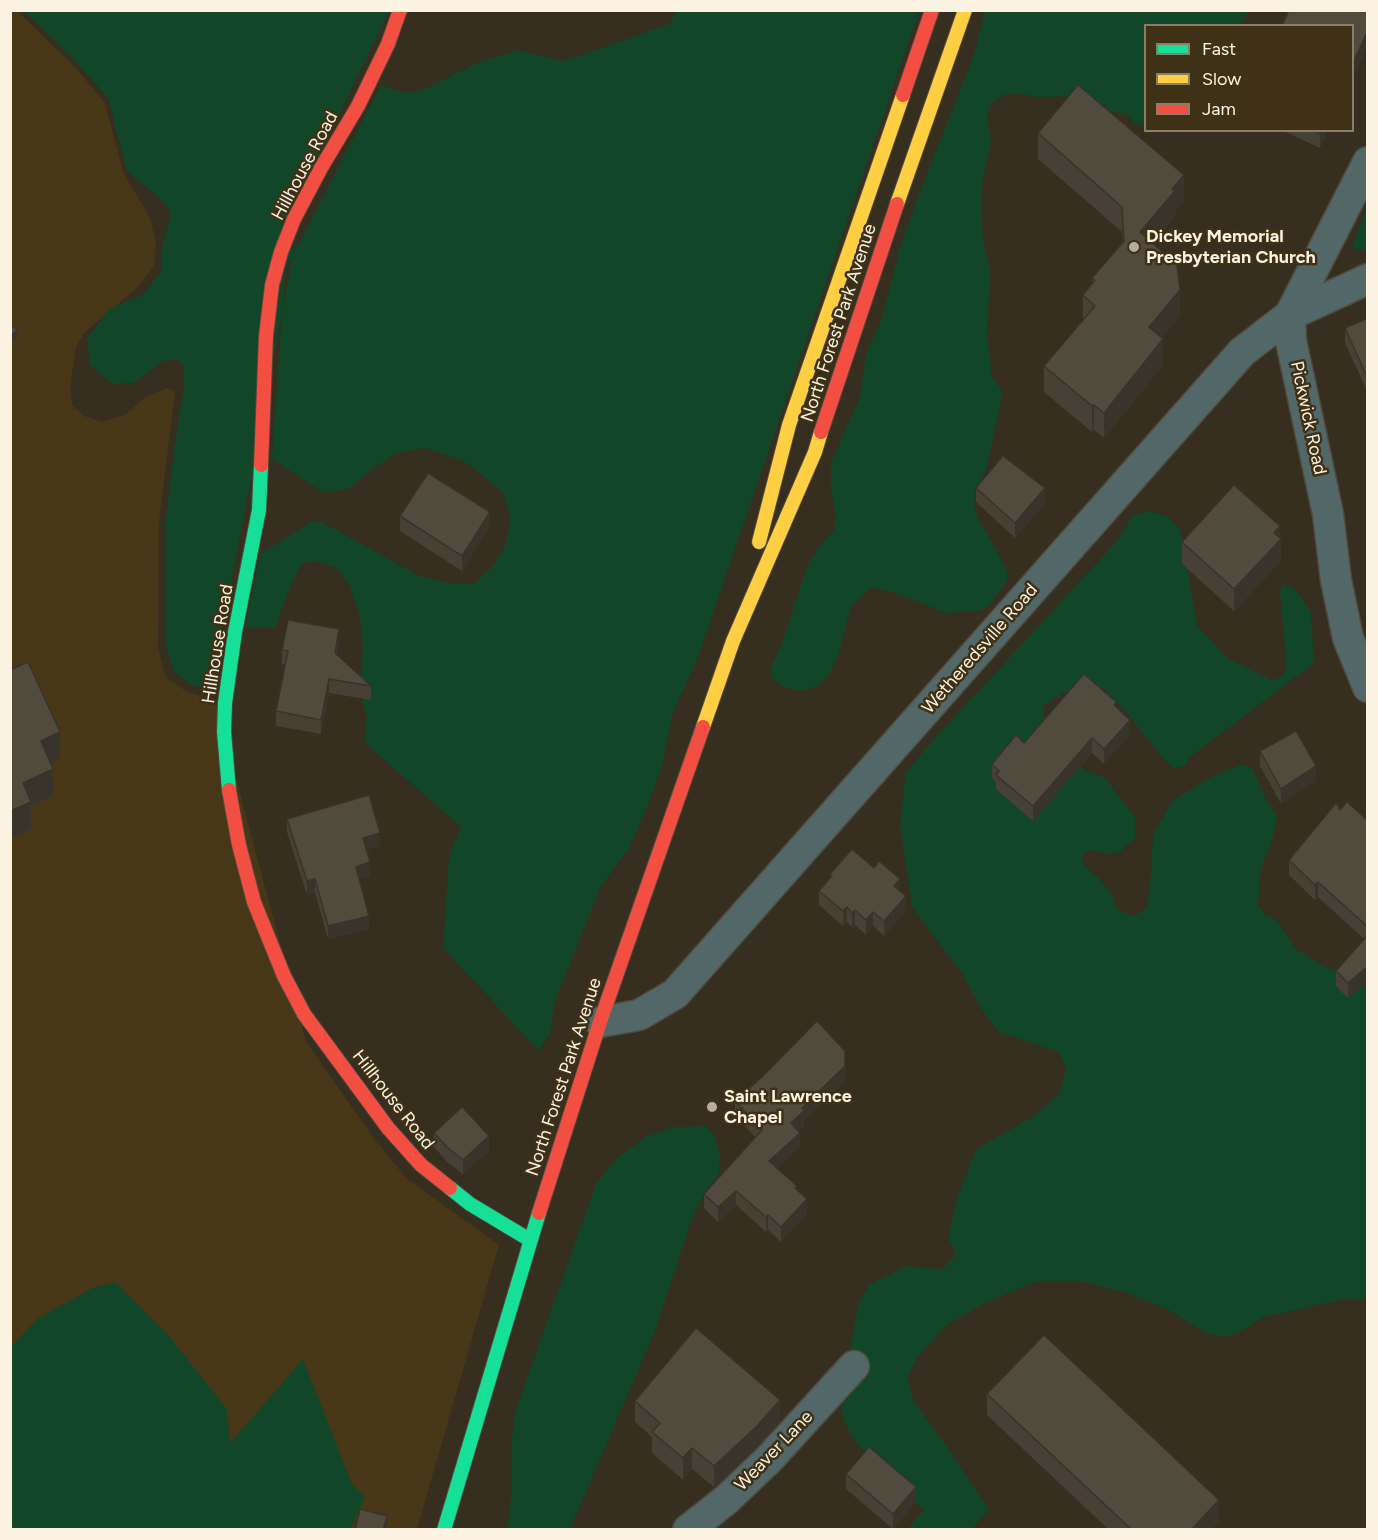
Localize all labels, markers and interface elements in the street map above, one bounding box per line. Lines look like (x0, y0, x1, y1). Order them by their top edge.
legend (1144, 24, 1354, 132)
text: Fast (1202, 38, 1236, 60)
text: Slow (1202, 68, 1241, 90)
text: Jam (1202, 98, 1236, 120)
street label: Hillhouse Road (267, 108, 343, 224)
street label: North Forest Park Avenue (797, 221, 881, 425)
place label: Dickey Memorial Presbyterian Church (1146, 226, 1316, 268)
marker: Dickey Memorial Presbyterian Church (1127, 240, 1141, 254)
street label: Pickwick Road (1285, 359, 1331, 477)
street label: Wetheredsville Road (918, 580, 1042, 718)
street label: Hillhouse Road (198, 583, 238, 705)
street label: North Forest Park Avenue (522, 975, 606, 1179)
street label: Hillhouse Road (347, 1046, 439, 1154)
place label: Saint Lawrence Chapel (724, 1086, 852, 1128)
marker: Saint Lawrence Chapel (705, 1100, 719, 1114)
street label: Weaver Lane (730, 1406, 818, 1496)

